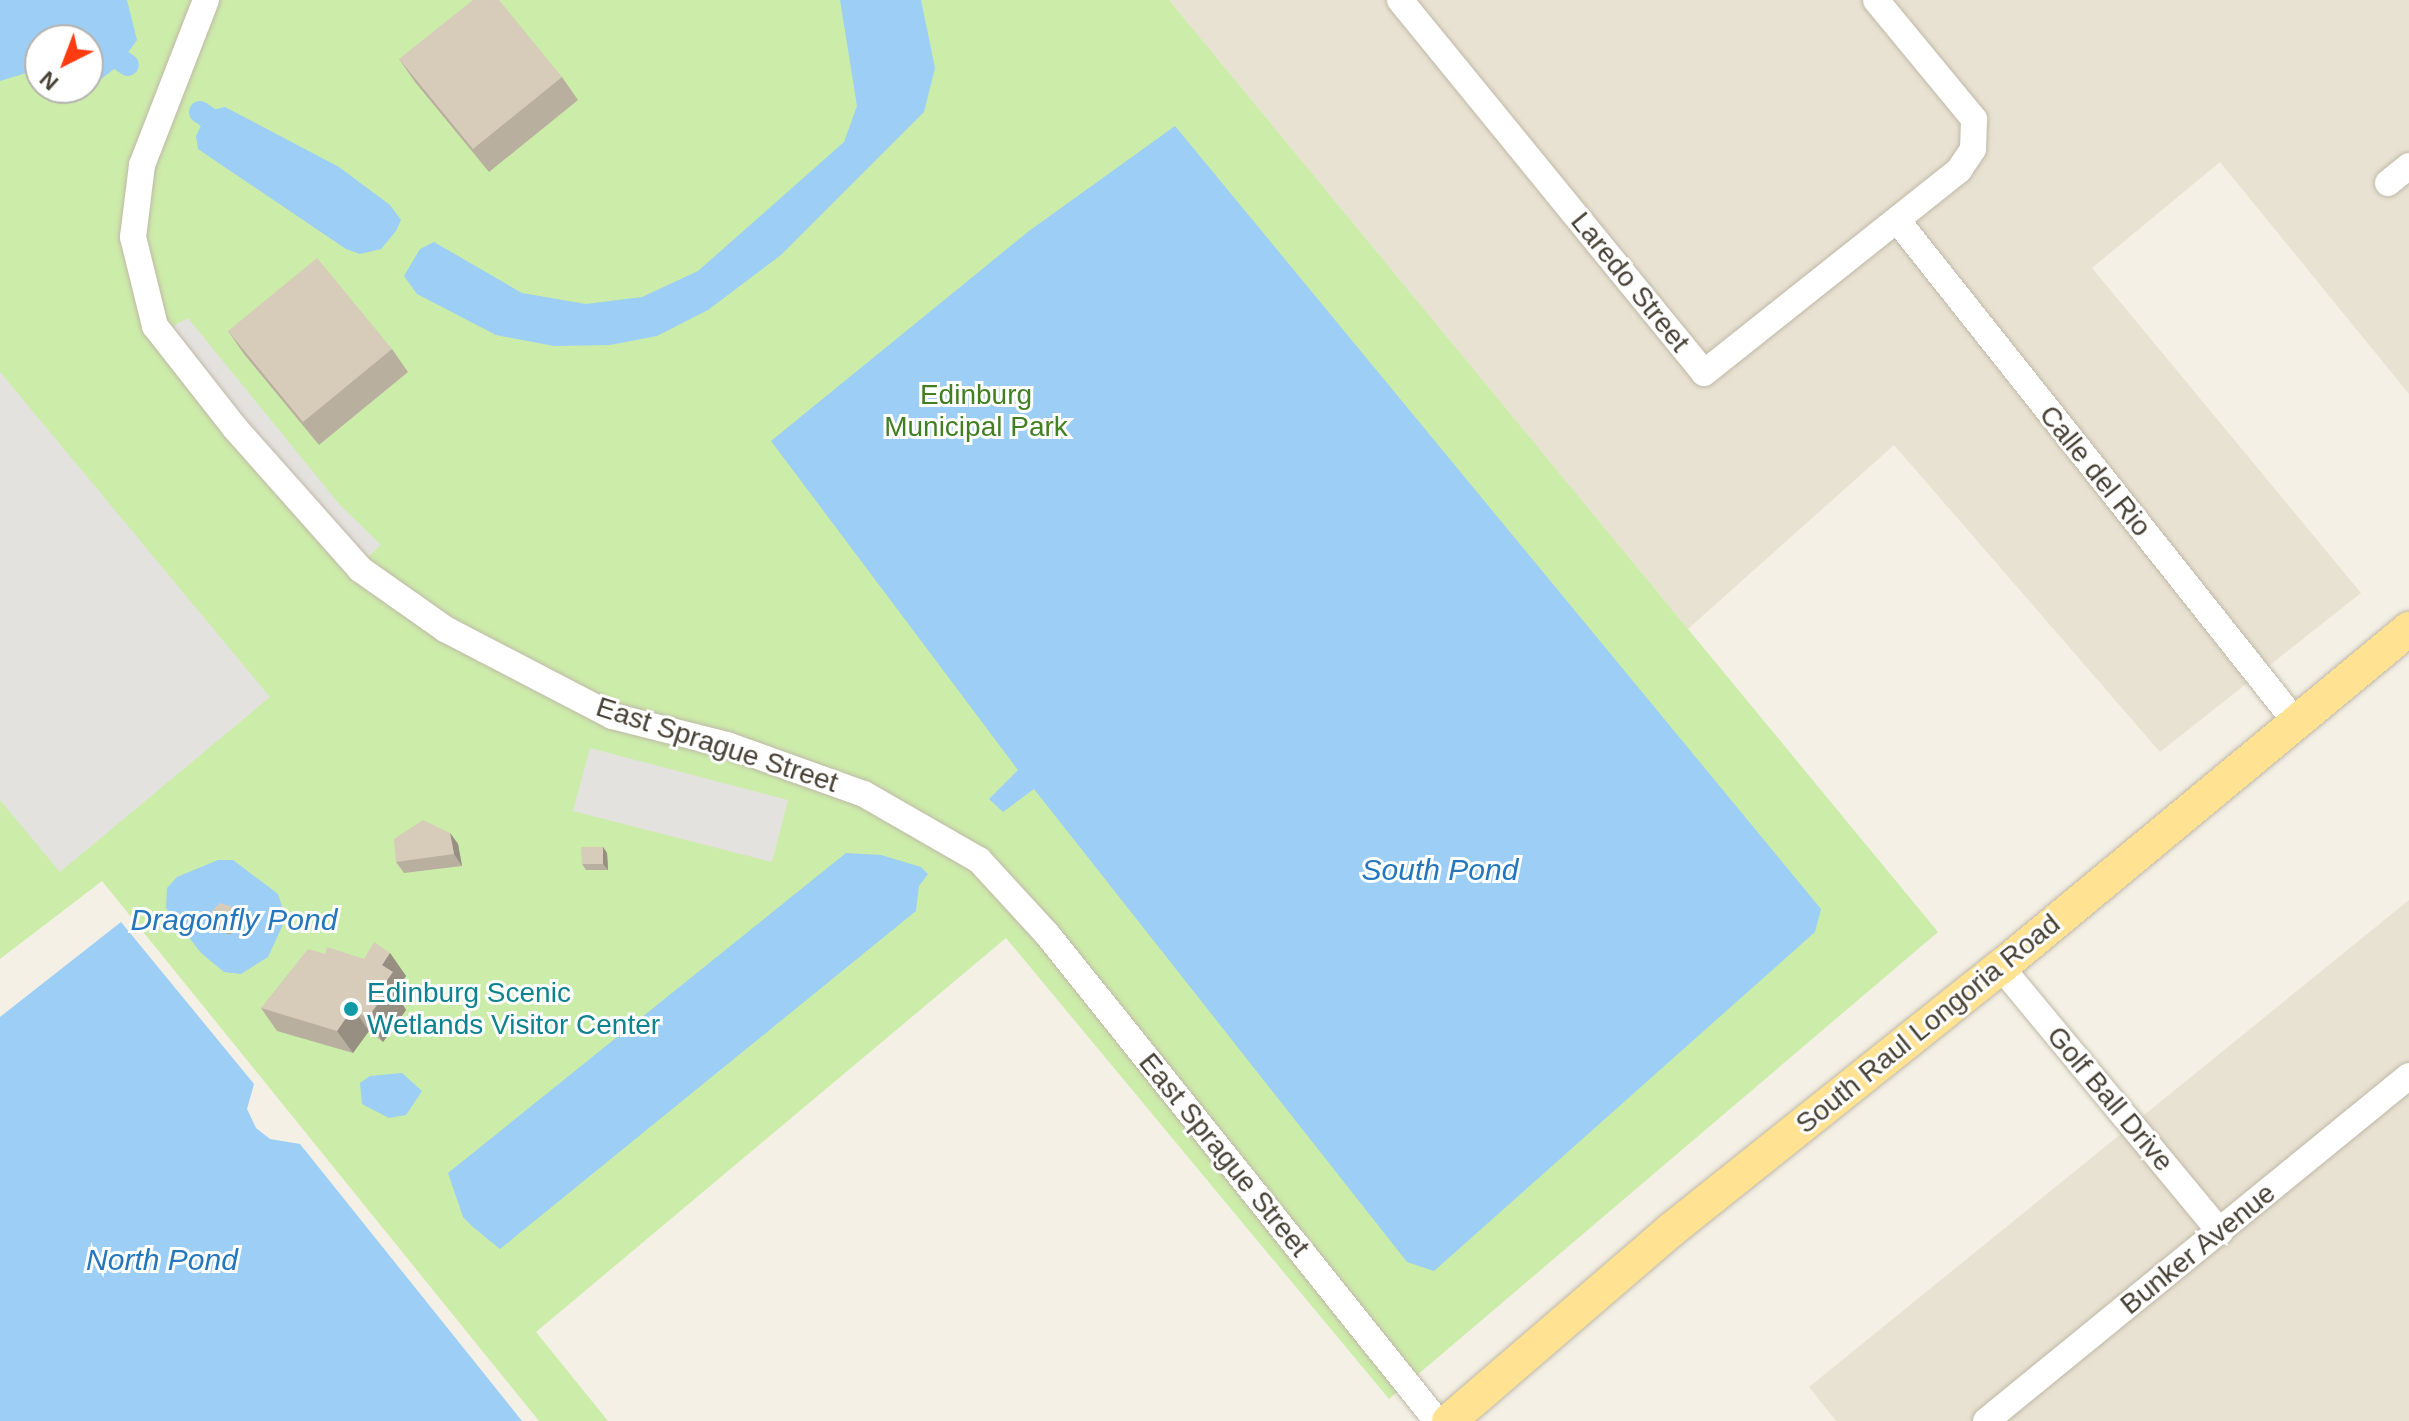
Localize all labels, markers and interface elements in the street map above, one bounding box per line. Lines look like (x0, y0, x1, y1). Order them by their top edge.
north arrow (24, 24, 104, 104)
text: N (35, 66, 63, 95)
street label: Laredo Street (1564, 205, 1696, 359)
park label: Edinburg Municipal Park (884, 378, 1068, 444)
street label: Calle del Rio (2032, 399, 2158, 543)
street label: East Sprague Street (592, 690, 842, 800)
water label: South Pond (1362, 852, 1518, 888)
water label: Dragonfly Pond (131, 902, 337, 938)
street label: South Raul Longoria Road (1789, 907, 2067, 1141)
place label: Edinburg Scenic Wetlands Visitor Center (367, 976, 660, 1042)
marker: Edinburg Scenic Wetlands Visitor Center (342, 1000, 360, 1018)
street label: Golf Ball Drive (2040, 1020, 2180, 1178)
street label: East Sprague Street (1132, 1046, 1316, 1264)
street label: Bunker Avenue (2113, 1176, 2283, 1322)
water label: North Pond (86, 1242, 238, 1278)

